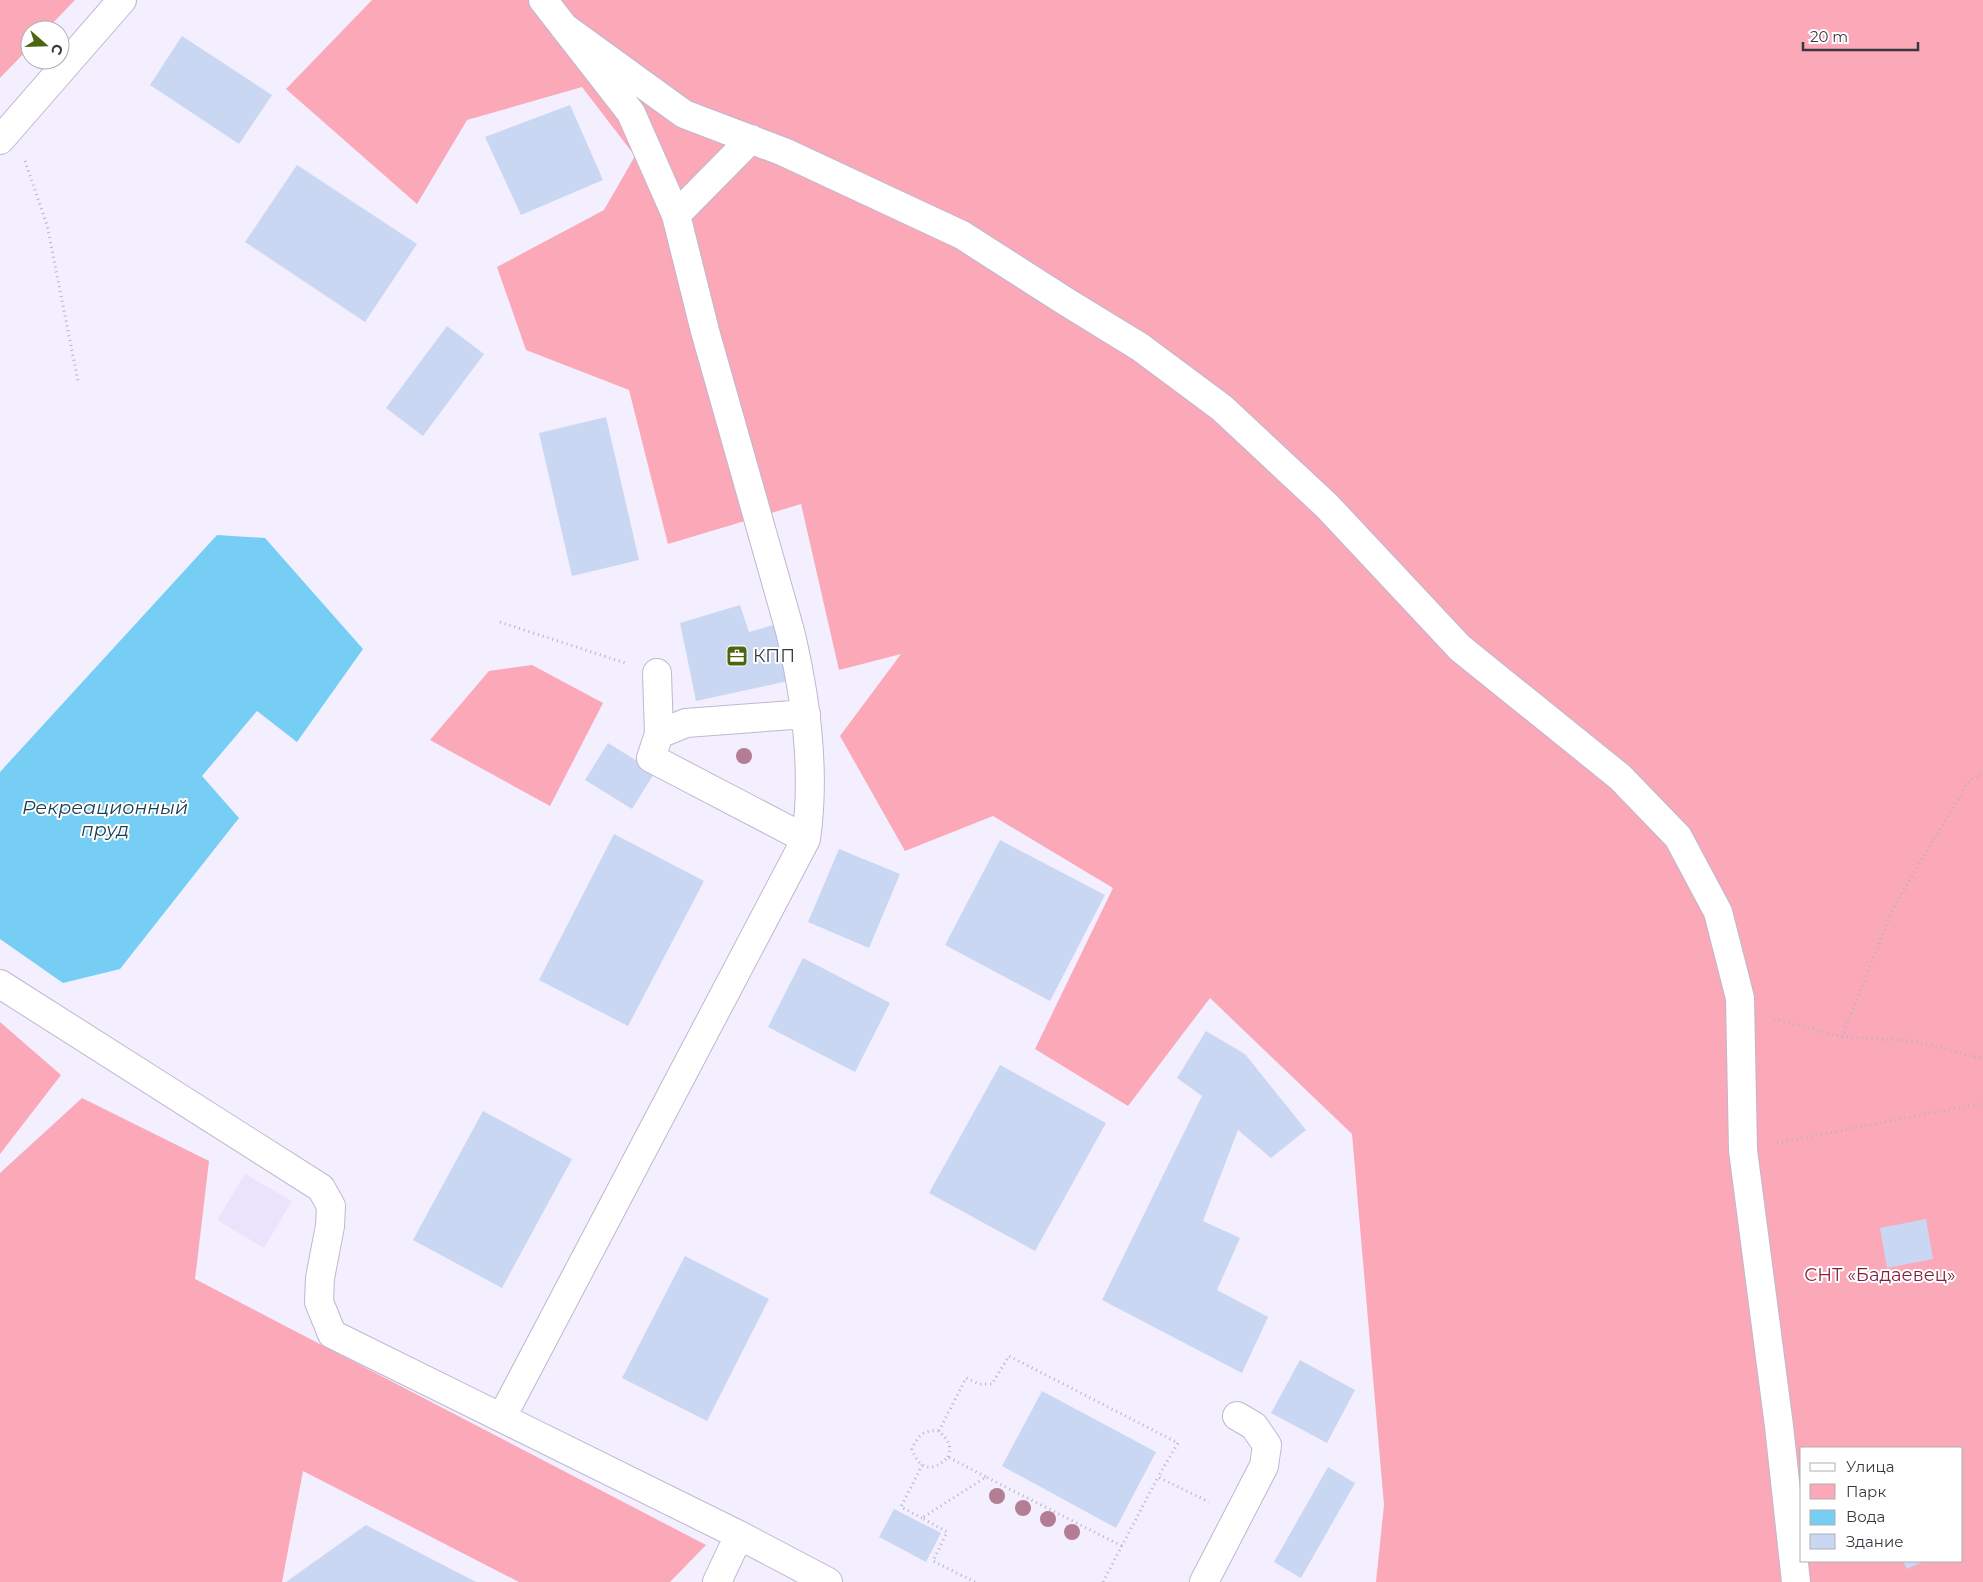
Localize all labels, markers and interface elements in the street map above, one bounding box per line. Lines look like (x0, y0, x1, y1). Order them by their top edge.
north arrow (20, 20, 70, 70)
scale bar (1803, 20, 1918, 52)
text: 20 m (1810, 27, 1848, 46)
text: С (47, 42, 67, 57)
office icon: КПП (725, 644, 749, 668)
place label: КПП (753, 645, 795, 667)
water label: Рекреационный пруд (22, 796, 188, 841)
park label: СНТ «Бадаевец» (1804, 1264, 1956, 1286)
legend (1800, 1447, 1963, 1562)
text: Улица (1846, 1457, 1894, 1476)
text: Парк (1846, 1482, 1886, 1501)
text: Вода (1846, 1507, 1885, 1526)
text: Здание (1846, 1532, 1904, 1551)

